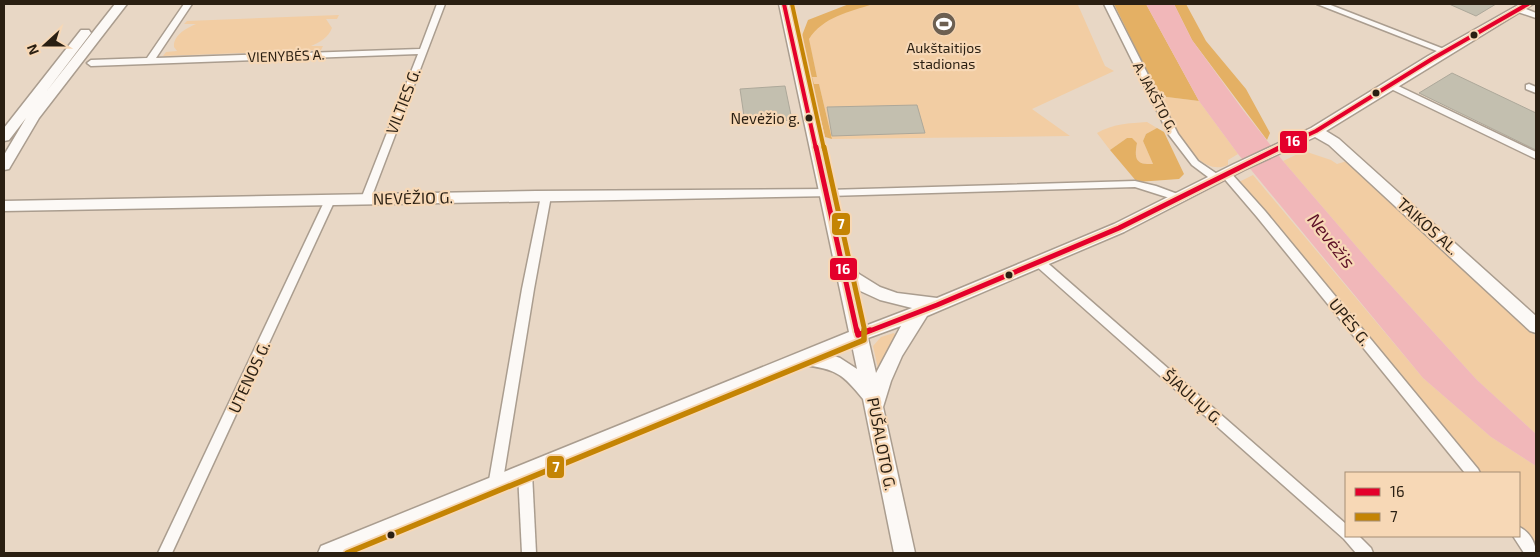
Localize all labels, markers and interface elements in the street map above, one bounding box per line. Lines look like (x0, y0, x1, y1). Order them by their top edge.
sports icon: Aukštaitijos stadionas (931, 11, 957, 37)
north arrow (20, 20, 70, 70)
unlabelled marker (1469, 30, 1479, 40)
place label: Aukštaitijos stadionas (907, 39, 981, 72)
text: N (23, 42, 42, 58)
street label: VIENYBĖS A. (247, 46, 325, 65)
street label: A. JAKŠTO G. (1130, 59, 1181, 135)
street label: VILTIES G. (381, 65, 424, 137)
unlabelled marker (1371, 88, 1381, 98)
place label: Nevėžio g. (730, 109, 800, 127)
marker: Nevėžio g. (804, 113, 814, 123)
line badge: 16 (1279, 130, 1308, 154)
text: 16 (1286, 132, 1300, 149)
street label: NEVĖŽIO G. (373, 187, 453, 208)
street label: TAIKOS AL. (1394, 193, 1463, 258)
water label: Nevėžis (1303, 208, 1360, 272)
line badge: 7 (831, 212, 851, 236)
text: 7 (837, 215, 845, 232)
line badge: 16 (829, 257, 858, 281)
text: 16 (836, 260, 850, 277)
unlabelled marker (1004, 270, 1014, 280)
street label: UPĖS G. (1326, 294, 1375, 349)
street label: UTENOS G. (224, 338, 273, 416)
street label: ŠIAULIŲ G. (1159, 365, 1227, 428)
street label: PUŠALOTO G. (864, 396, 901, 492)
line badge: 7 (546, 455, 565, 479)
text: 7 (552, 458, 560, 475)
legend (1345, 472, 1520, 537)
text: 16 (1390, 482, 1405, 500)
text: 7 (1390, 507, 1398, 525)
unlabelled marker (386, 530, 396, 540)

